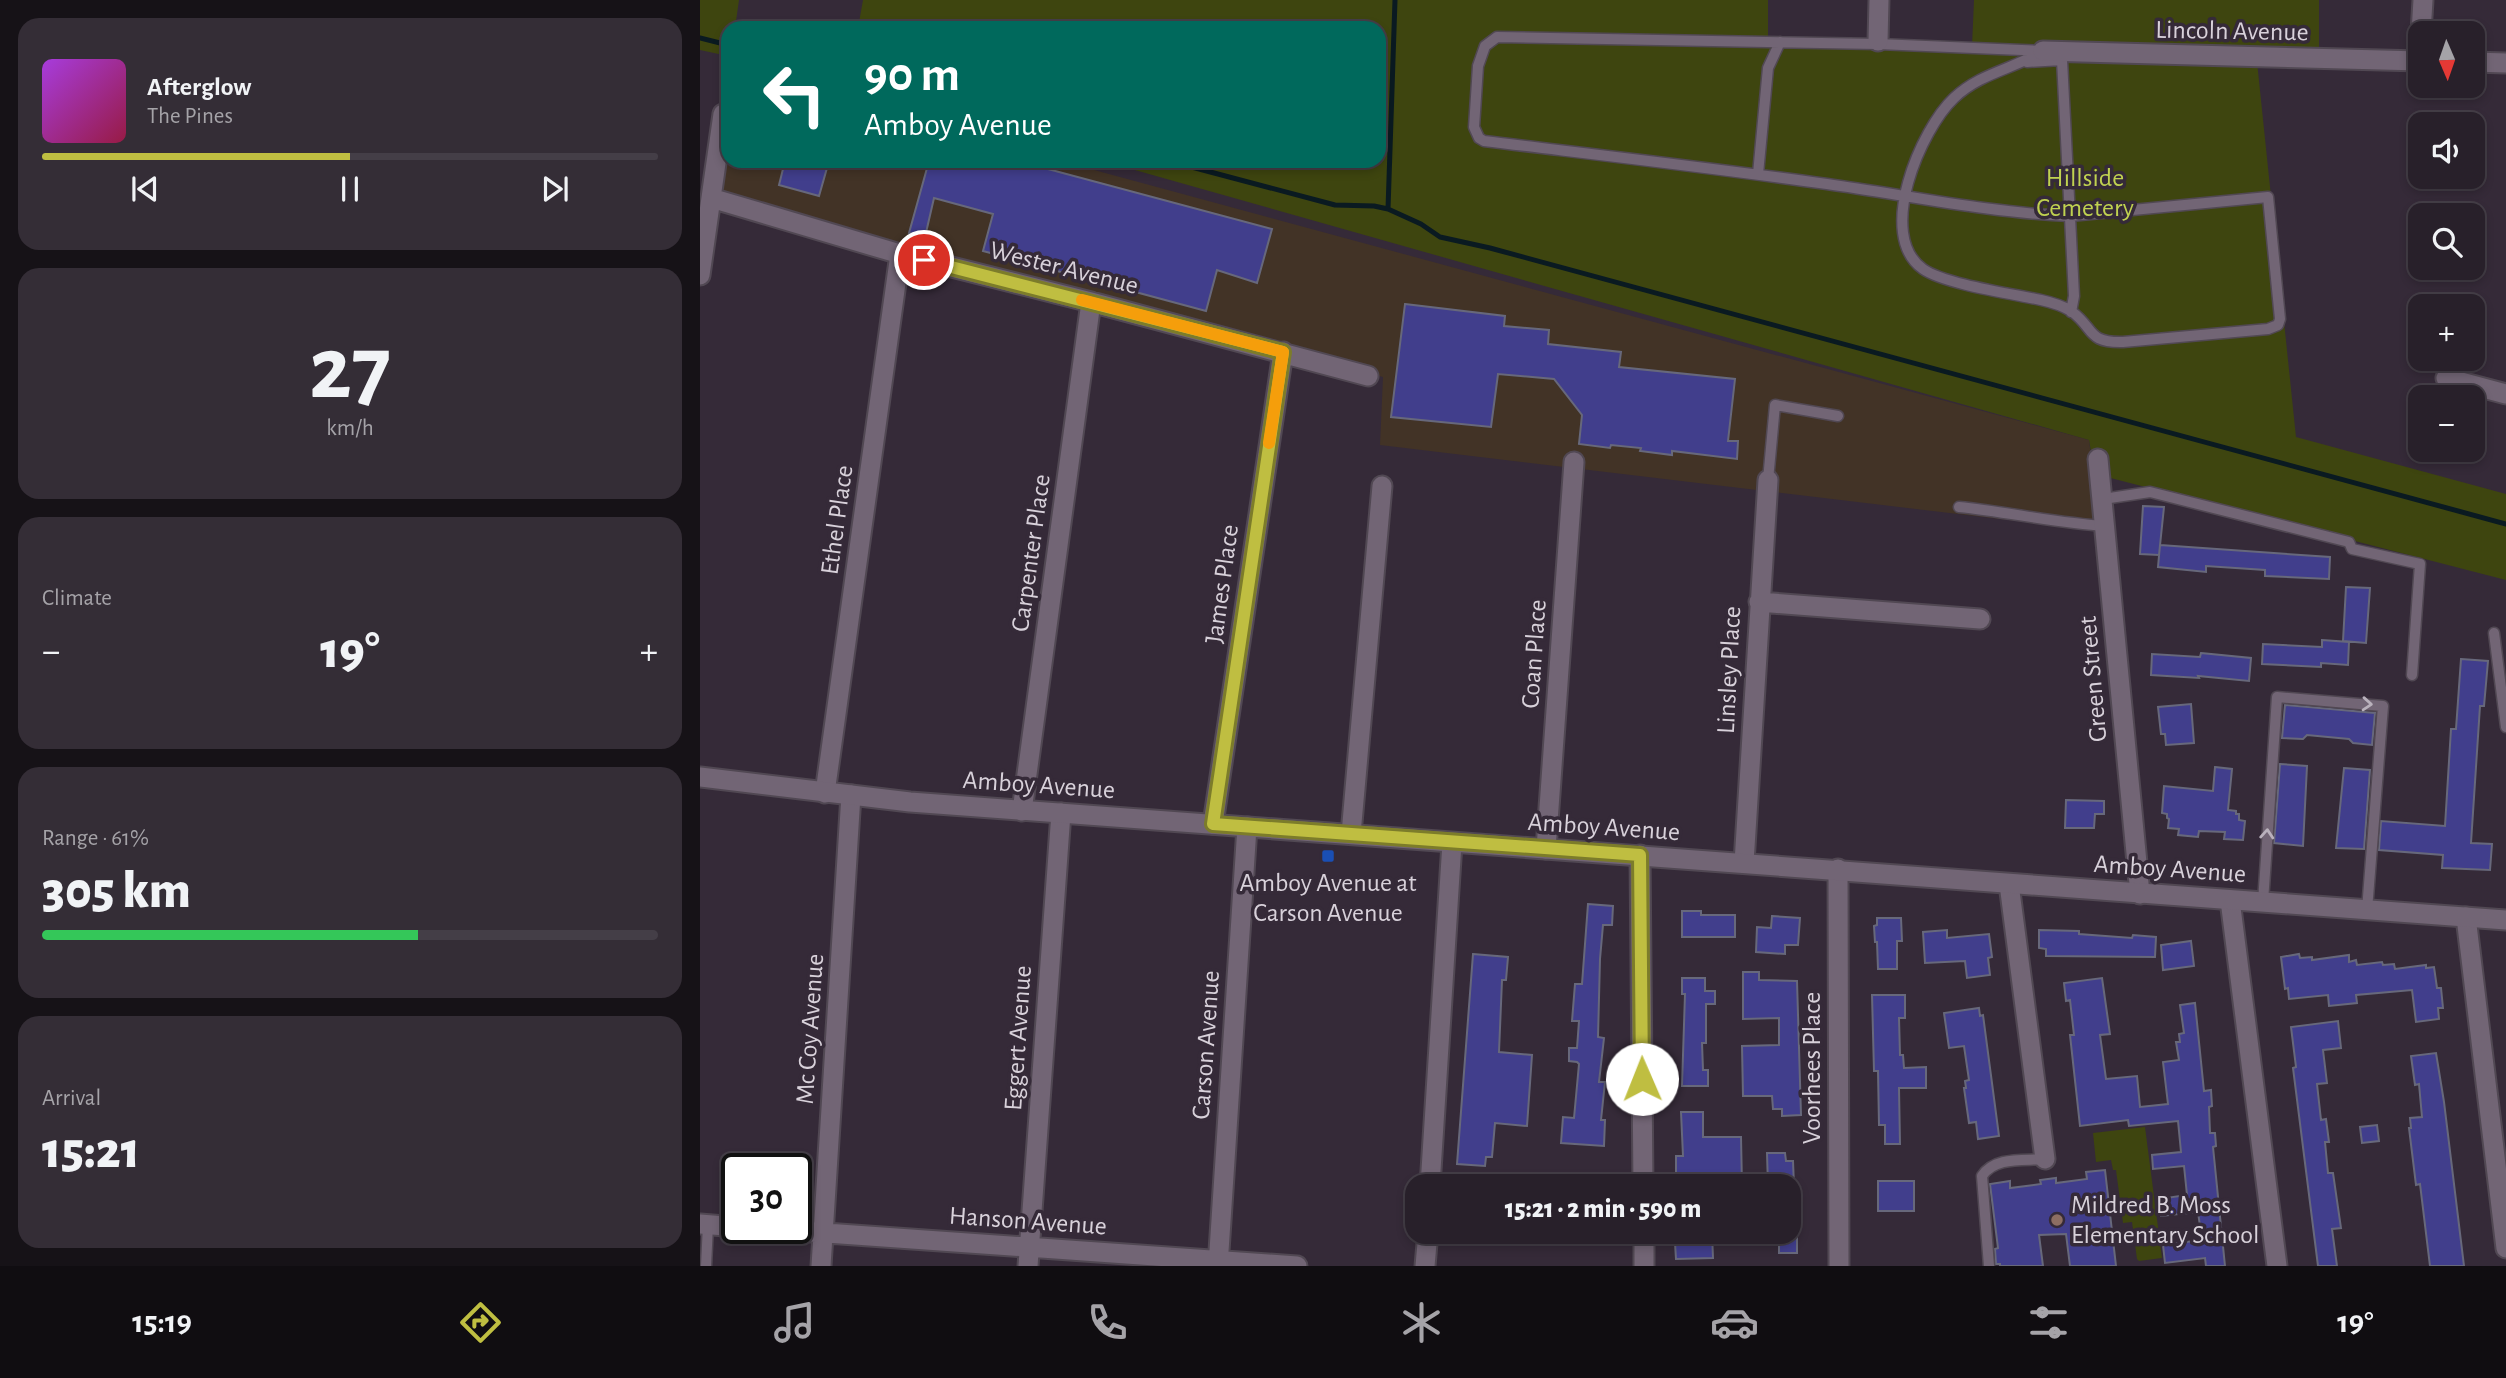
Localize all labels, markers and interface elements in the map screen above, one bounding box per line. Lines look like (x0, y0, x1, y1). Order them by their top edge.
street label: Lincoln Avenue (2155, 17, 2309, 45)
north arrow (2408, 21, 2485, 98)
map controls (2408, 21, 2485, 462)
icon: left (749, 49, 840, 140)
text: 90 m (864, 51, 960, 100)
text: Afterglow (147, 74, 251, 100)
text: The Pines (147, 105, 233, 128)
text: Amboy Avenue (864, 109, 1052, 141)
button: sound (2408, 112, 2485, 189)
park label: Hillside Cemetery (2036, 165, 2134, 221)
icon: previous (126, 170, 164, 208)
icon: pause (331, 170, 369, 208)
icon: next (536, 170, 574, 208)
button: search (2408, 203, 2485, 280)
pin (894, 230, 954, 290)
street label: Wester Avenue (987, 237, 1141, 299)
icon: arrive (905, 241, 943, 279)
button: + (2408, 294, 2485, 371)
text: 27 (309, 324, 391, 415)
button: − (2408, 385, 2485, 462)
text: km/h (326, 417, 374, 440)
street label: Ethel Place (816, 464, 858, 576)
street label: Carpenter Place (1007, 473, 1055, 633)
street label: James Place (1201, 523, 1243, 645)
text: Climate (42, 587, 112, 610)
street label: Coan Place (1517, 599, 1551, 709)
street label: Linsley Place (1713, 605, 1745, 735)
street label: Green Street (2075, 615, 2111, 743)
text: 19° (320, 625, 380, 677)
text: − (42, 633, 60, 671)
text: + (640, 633, 658, 671)
one-way arrow (2362, 696, 2373, 711)
street label: Amboy Avenue (962, 767, 1116, 803)
street label: Amboy Avenue (1527, 809, 1681, 845)
text: Range · 61% (42, 827, 149, 850)
one-way arrow (2259, 828, 2274, 839)
marker: Amboy Avenue at Carson Avenue (1320, 848, 1336, 864)
street label: Amboy Avenue (2093, 851, 2247, 887)
text: 305 km (42, 865, 191, 917)
place label: Amboy Avenue at Carson Avenue (1239, 870, 1417, 926)
street label: Mc Coy Avenue (792, 953, 828, 1105)
street label: Eggert Avenue (1000, 964, 1036, 1112)
street label: Carson Avenue (1188, 970, 1224, 1120)
street label: Voorhees Place (1799, 992, 1825, 1144)
position arrow (1605, 1042, 1679, 1116)
text: Arrival (42, 1087, 101, 1110)
text: 15:21 (42, 1125, 140, 1177)
speed limit sign: 30 (721, 1153, 812, 1244)
place label: Mildred B. Moss Elementary School (2071, 1192, 2260, 1248)
text: 15:21 · 2 min · 590 m (1505, 1196, 1701, 1222)
street label: Hanson Avenue (948, 1203, 1108, 1239)
marker: Mildred B. Moss Elementary School (2049, 1212, 2065, 1228)
icon: directions (456, 1298, 505, 1347)
icon: music (770, 1298, 819, 1347)
icon: phone (1083, 1298, 1132, 1347)
icon: climate (1397, 1298, 1446, 1347)
icon: car (1710, 1298, 1759, 1347)
icon: filters (2024, 1298, 2073, 1347)
text: 15:19 (132, 1306, 192, 1338)
text: 19° (2337, 1306, 2374, 1338)

